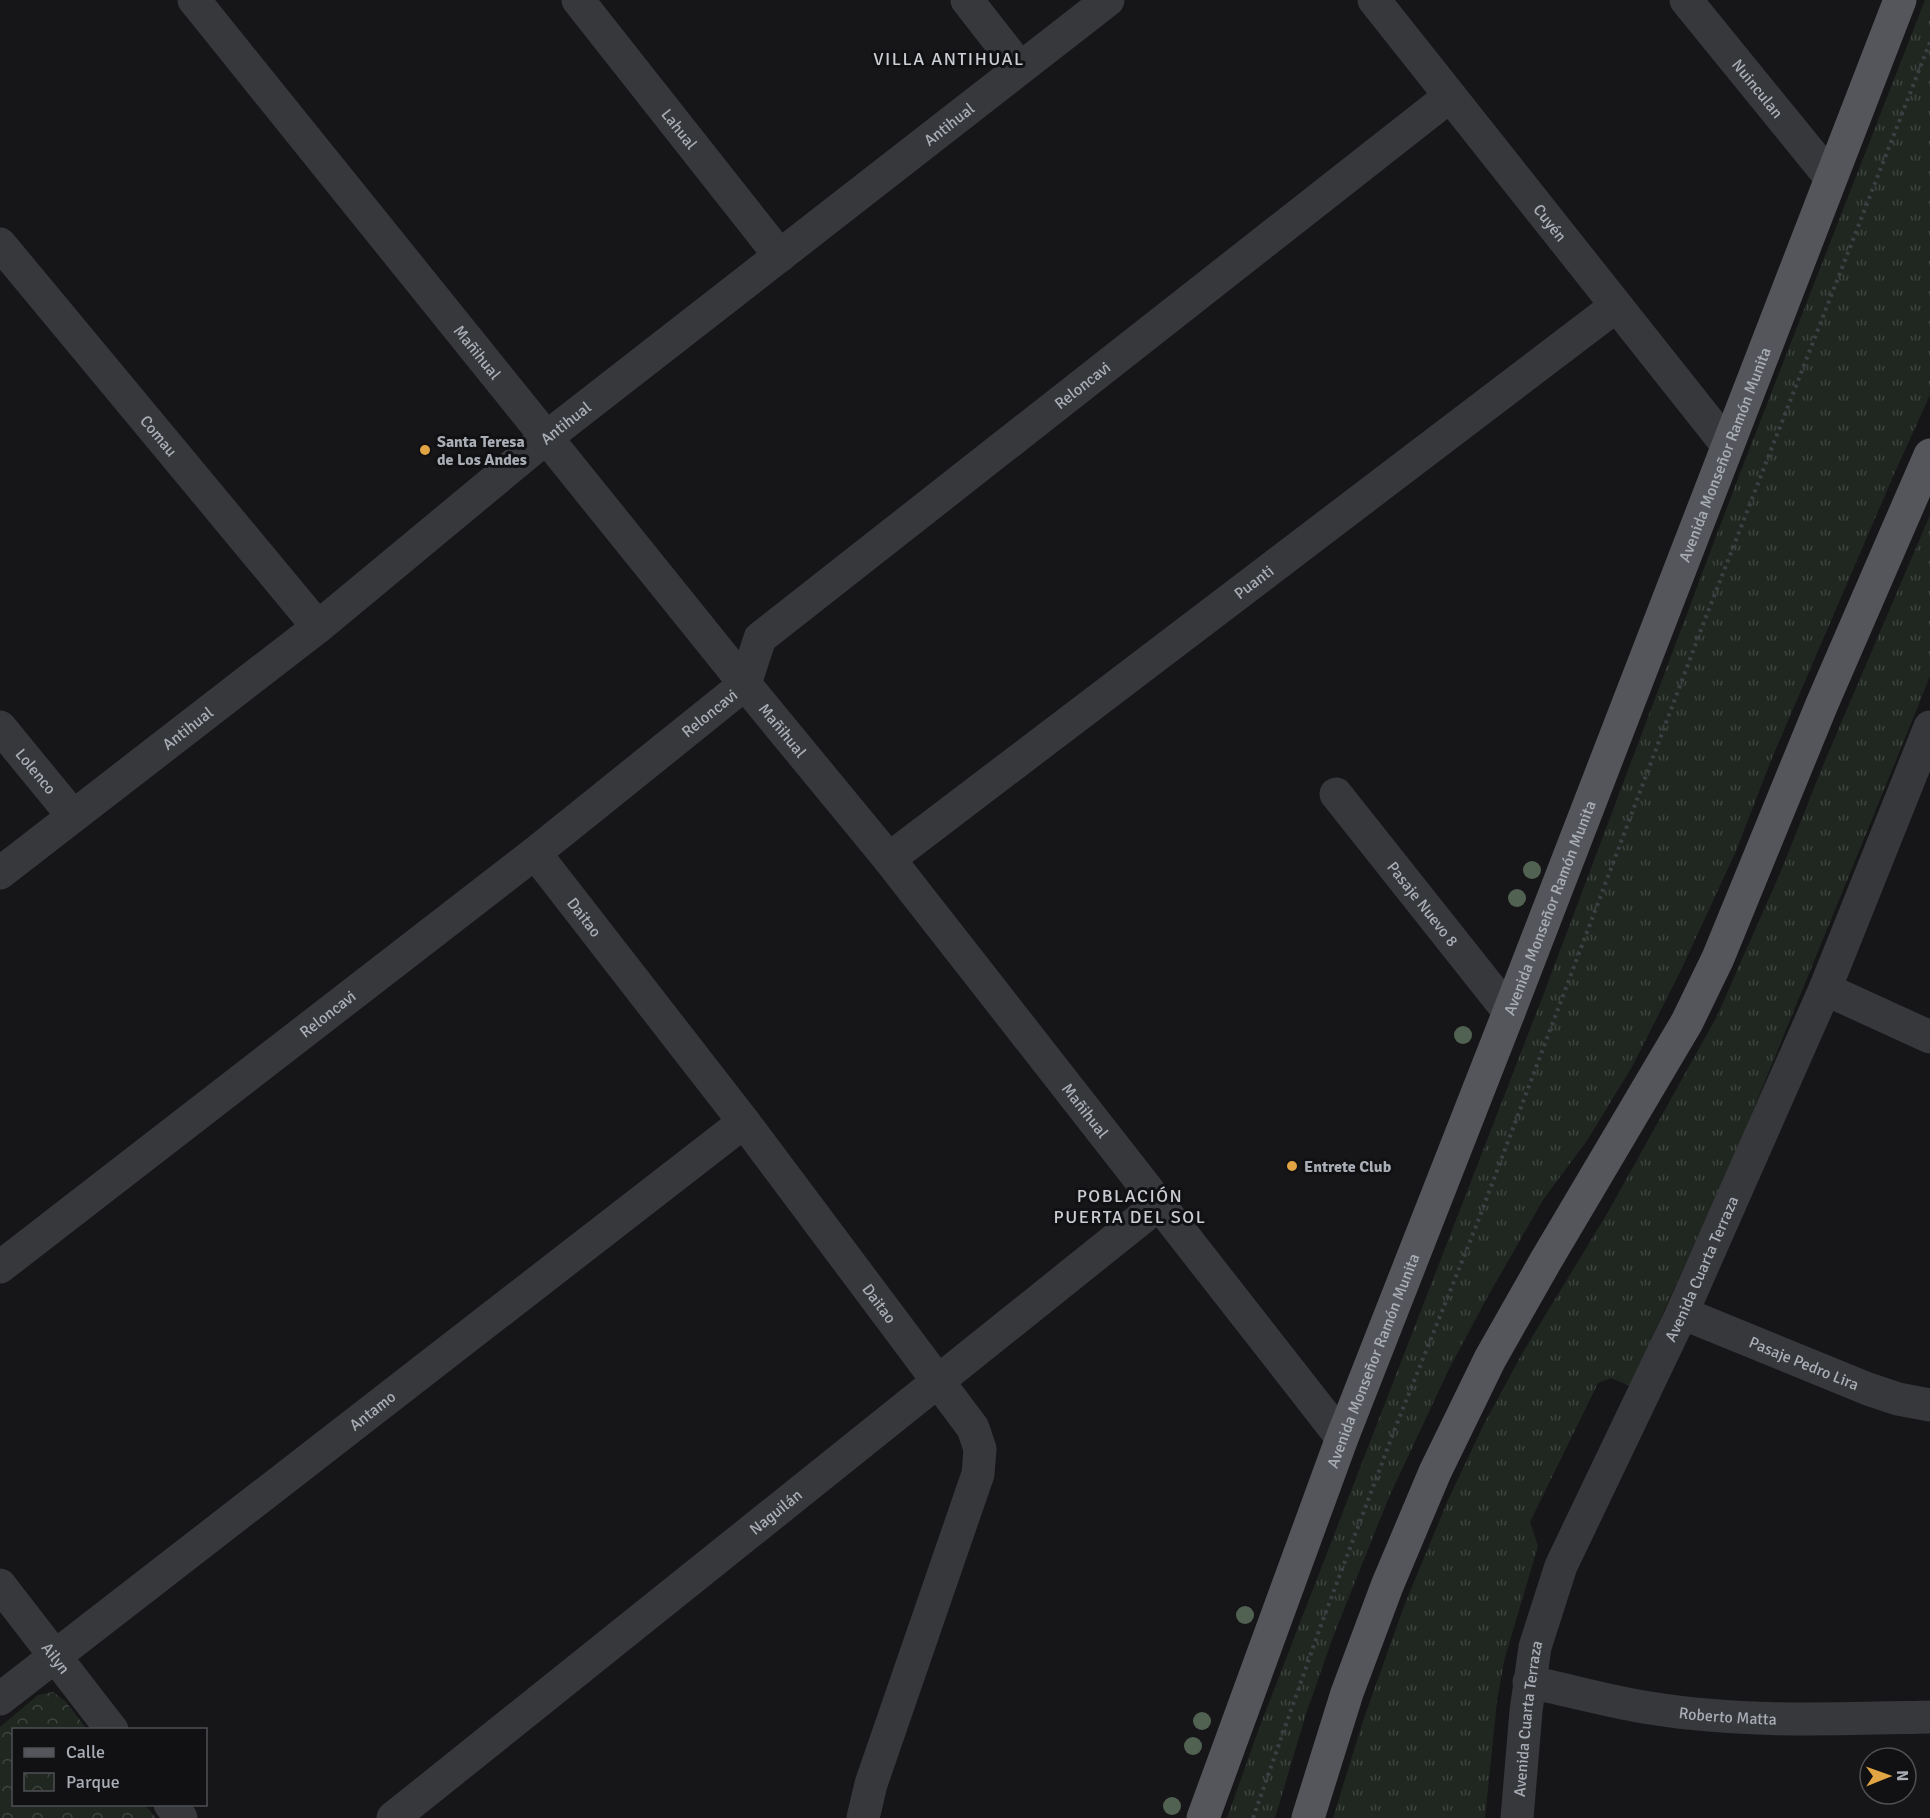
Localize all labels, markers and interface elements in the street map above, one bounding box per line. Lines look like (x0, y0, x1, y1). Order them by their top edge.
district label: VILLA ANTIHUAL (873, 48, 1025, 70)
street label: Nuinculan (1727, 55, 1787, 123)
street label: Antihual (920, 99, 979, 151)
street label: Lahual (657, 105, 701, 154)
street label: Cuyén (1529, 200, 1571, 246)
street label: Mañihual (449, 321, 505, 384)
street label: Avenida Monseñor Ramón Munita (1675, 344, 1776, 565)
street label: Reloncavi (1051, 358, 1115, 414)
street label: Antihual (537, 397, 596, 449)
street label: Comau (135, 412, 181, 461)
place label: Santa Teresa de Los Andes (437, 432, 527, 470)
marker: Santa Teresa de Los Andes (418, 443, 432, 457)
street label: Puanti (1230, 561, 1278, 604)
street label: Reloncavi (678, 685, 742, 742)
street label: Mañihual (754, 699, 811, 762)
street label: Antihual (159, 703, 218, 755)
street label: Lolenco (11, 745, 60, 799)
street label: Avenida Monseñor Ramón Munita (1500, 798, 1601, 1018)
street label: Pasaje Nuevo 8 (1382, 858, 1462, 951)
street label: Daitao (562, 894, 606, 941)
street label: Reloncavi (296, 986, 360, 1042)
street label: Mañihual (1057, 1079, 1113, 1143)
place label: Entrete Club (1304, 1157, 1392, 1177)
marker: Entrete Club (1285, 1159, 1299, 1173)
district label: POBLACIÓN PUERTA DEL SOL (1054, 1185, 1206, 1228)
street label: Avenida Cuarta Terraza (1661, 1193, 1743, 1345)
street label: Avenida Monseñor Ramón Munita (1323, 1251, 1424, 1471)
street label: Daitao (857, 1280, 900, 1328)
street label: Pasaje Pedro Lira (1746, 1332, 1862, 1395)
street label: Antamo (346, 1387, 400, 1435)
street label: Naguilán (746, 1485, 806, 1540)
street label: Avenida Cuarta Terraza (1510, 1638, 1548, 1798)
street label: Ailyn (37, 1639, 74, 1678)
street label: Roberto Matta (1678, 1703, 1777, 1730)
legend (12, 1728, 207, 1806)
text: Calle (66, 1741, 105, 1763)
north arrow (1858, 1746, 1918, 1806)
text: N (1892, 1770, 1912, 1781)
text: Parque (66, 1771, 120, 1793)

